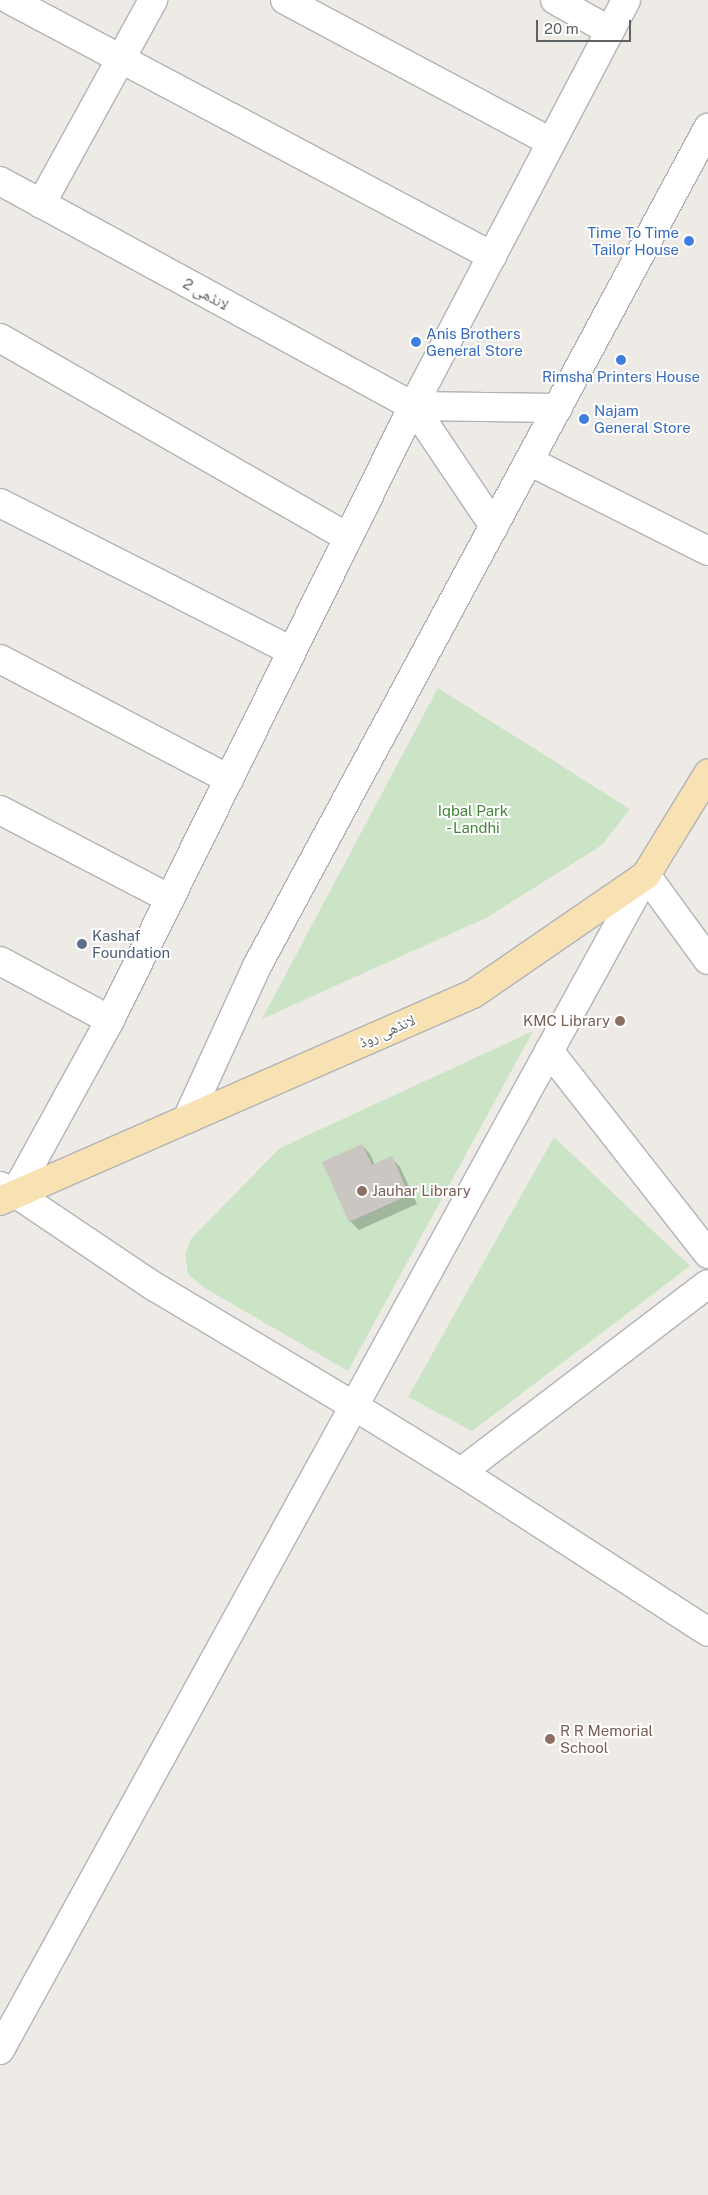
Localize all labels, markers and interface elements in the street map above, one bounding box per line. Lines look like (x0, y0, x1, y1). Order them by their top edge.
scale bar (538, 10, 633, 42)
text: 20 m (544, 20, 579, 37)
place label: Time To Time Tailor House (587, 223, 679, 258)
marker: Time To Time Tailor House (683, 235, 695, 247)
street label: لانڈھی 2 (180, 274, 232, 314)
place label: Anis Brothers General Store (426, 324, 523, 359)
marker: Anis Brothers General Store (410, 336, 422, 348)
marker: Rimsha Printers House (615, 354, 627, 366)
place label: Rimsha Printers House (542, 368, 700, 386)
place label: Najam General Store (594, 401, 691, 436)
marker: Najam General Store (578, 413, 590, 425)
park label: Iqbal Park - Landhi (438, 801, 508, 836)
place label: Kashaf Foundation (92, 926, 170, 961)
marker: Kashaf Foundation (76, 938, 88, 950)
street label: لانڈھی روڈ (356, 1011, 418, 1051)
place label: KMC Library (523, 1012, 610, 1030)
marker: KMC Library (614, 1015, 626, 1027)
place label: Jauhar Library (372, 1182, 471, 1200)
marker: Jauhar Library (356, 1185, 368, 1197)
place label: R R Memorial School (560, 1721, 653, 1756)
marker: R R Memorial School (544, 1733, 556, 1745)

